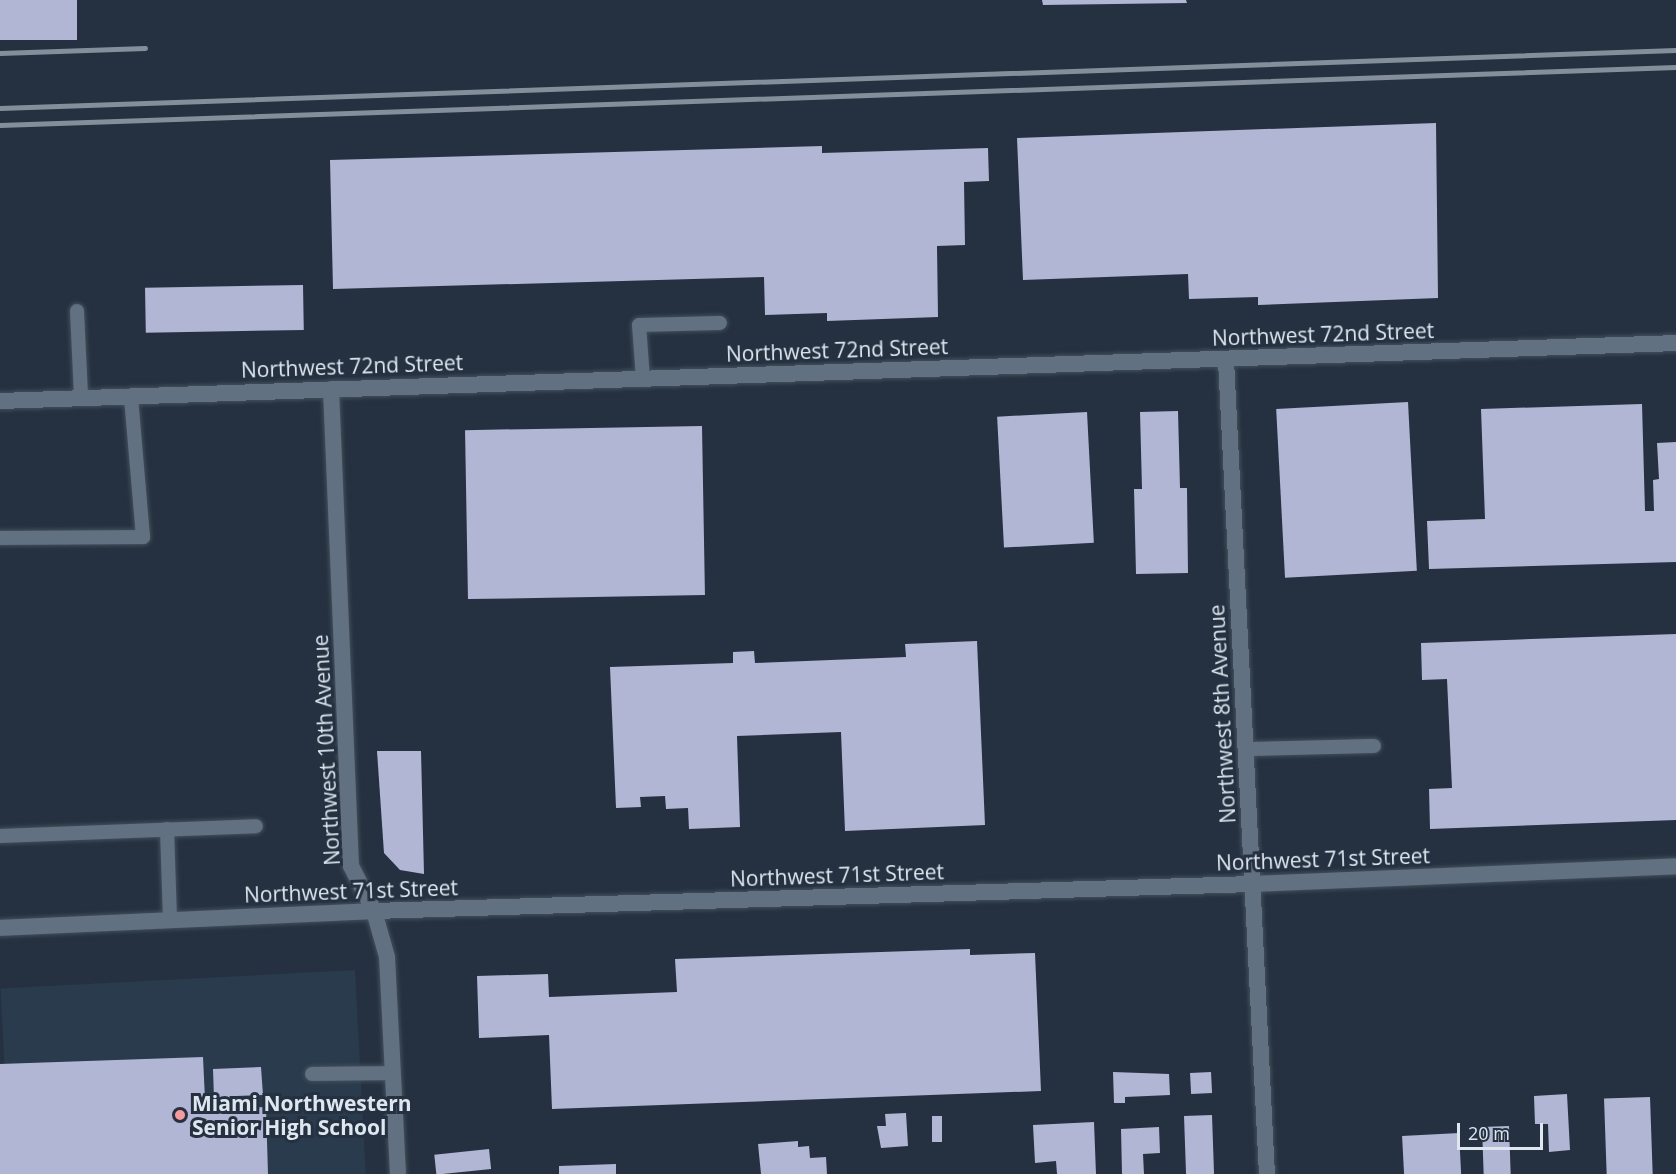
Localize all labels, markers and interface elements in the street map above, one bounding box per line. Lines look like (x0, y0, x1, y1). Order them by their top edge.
street label: Northwest 72nd Street (1212, 318, 1434, 350)
street label: Northwest 72nd Street (726, 334, 948, 366)
street label: Northwest 72nd Street (241, 350, 463, 382)
street label: Northwest 8th Avenue (1204, 604, 1240, 824)
street label: Northwest 10th Avenue (307, 634, 345, 866)
street label: Northwest 71st Street (1216, 843, 1430, 875)
street label: Northwest 71st Street (730, 859, 944, 891)
street label: Northwest 71st Street (244, 875, 458, 907)
place label: Miami Northwestern Senior High School (192, 1090, 412, 1140)
marker: Miami Northwestern Senior High School (173, 1108, 187, 1122)
scale bar (1460, 1111, 1546, 1149)
text: 20 m (1468, 1121, 1510, 1145)

